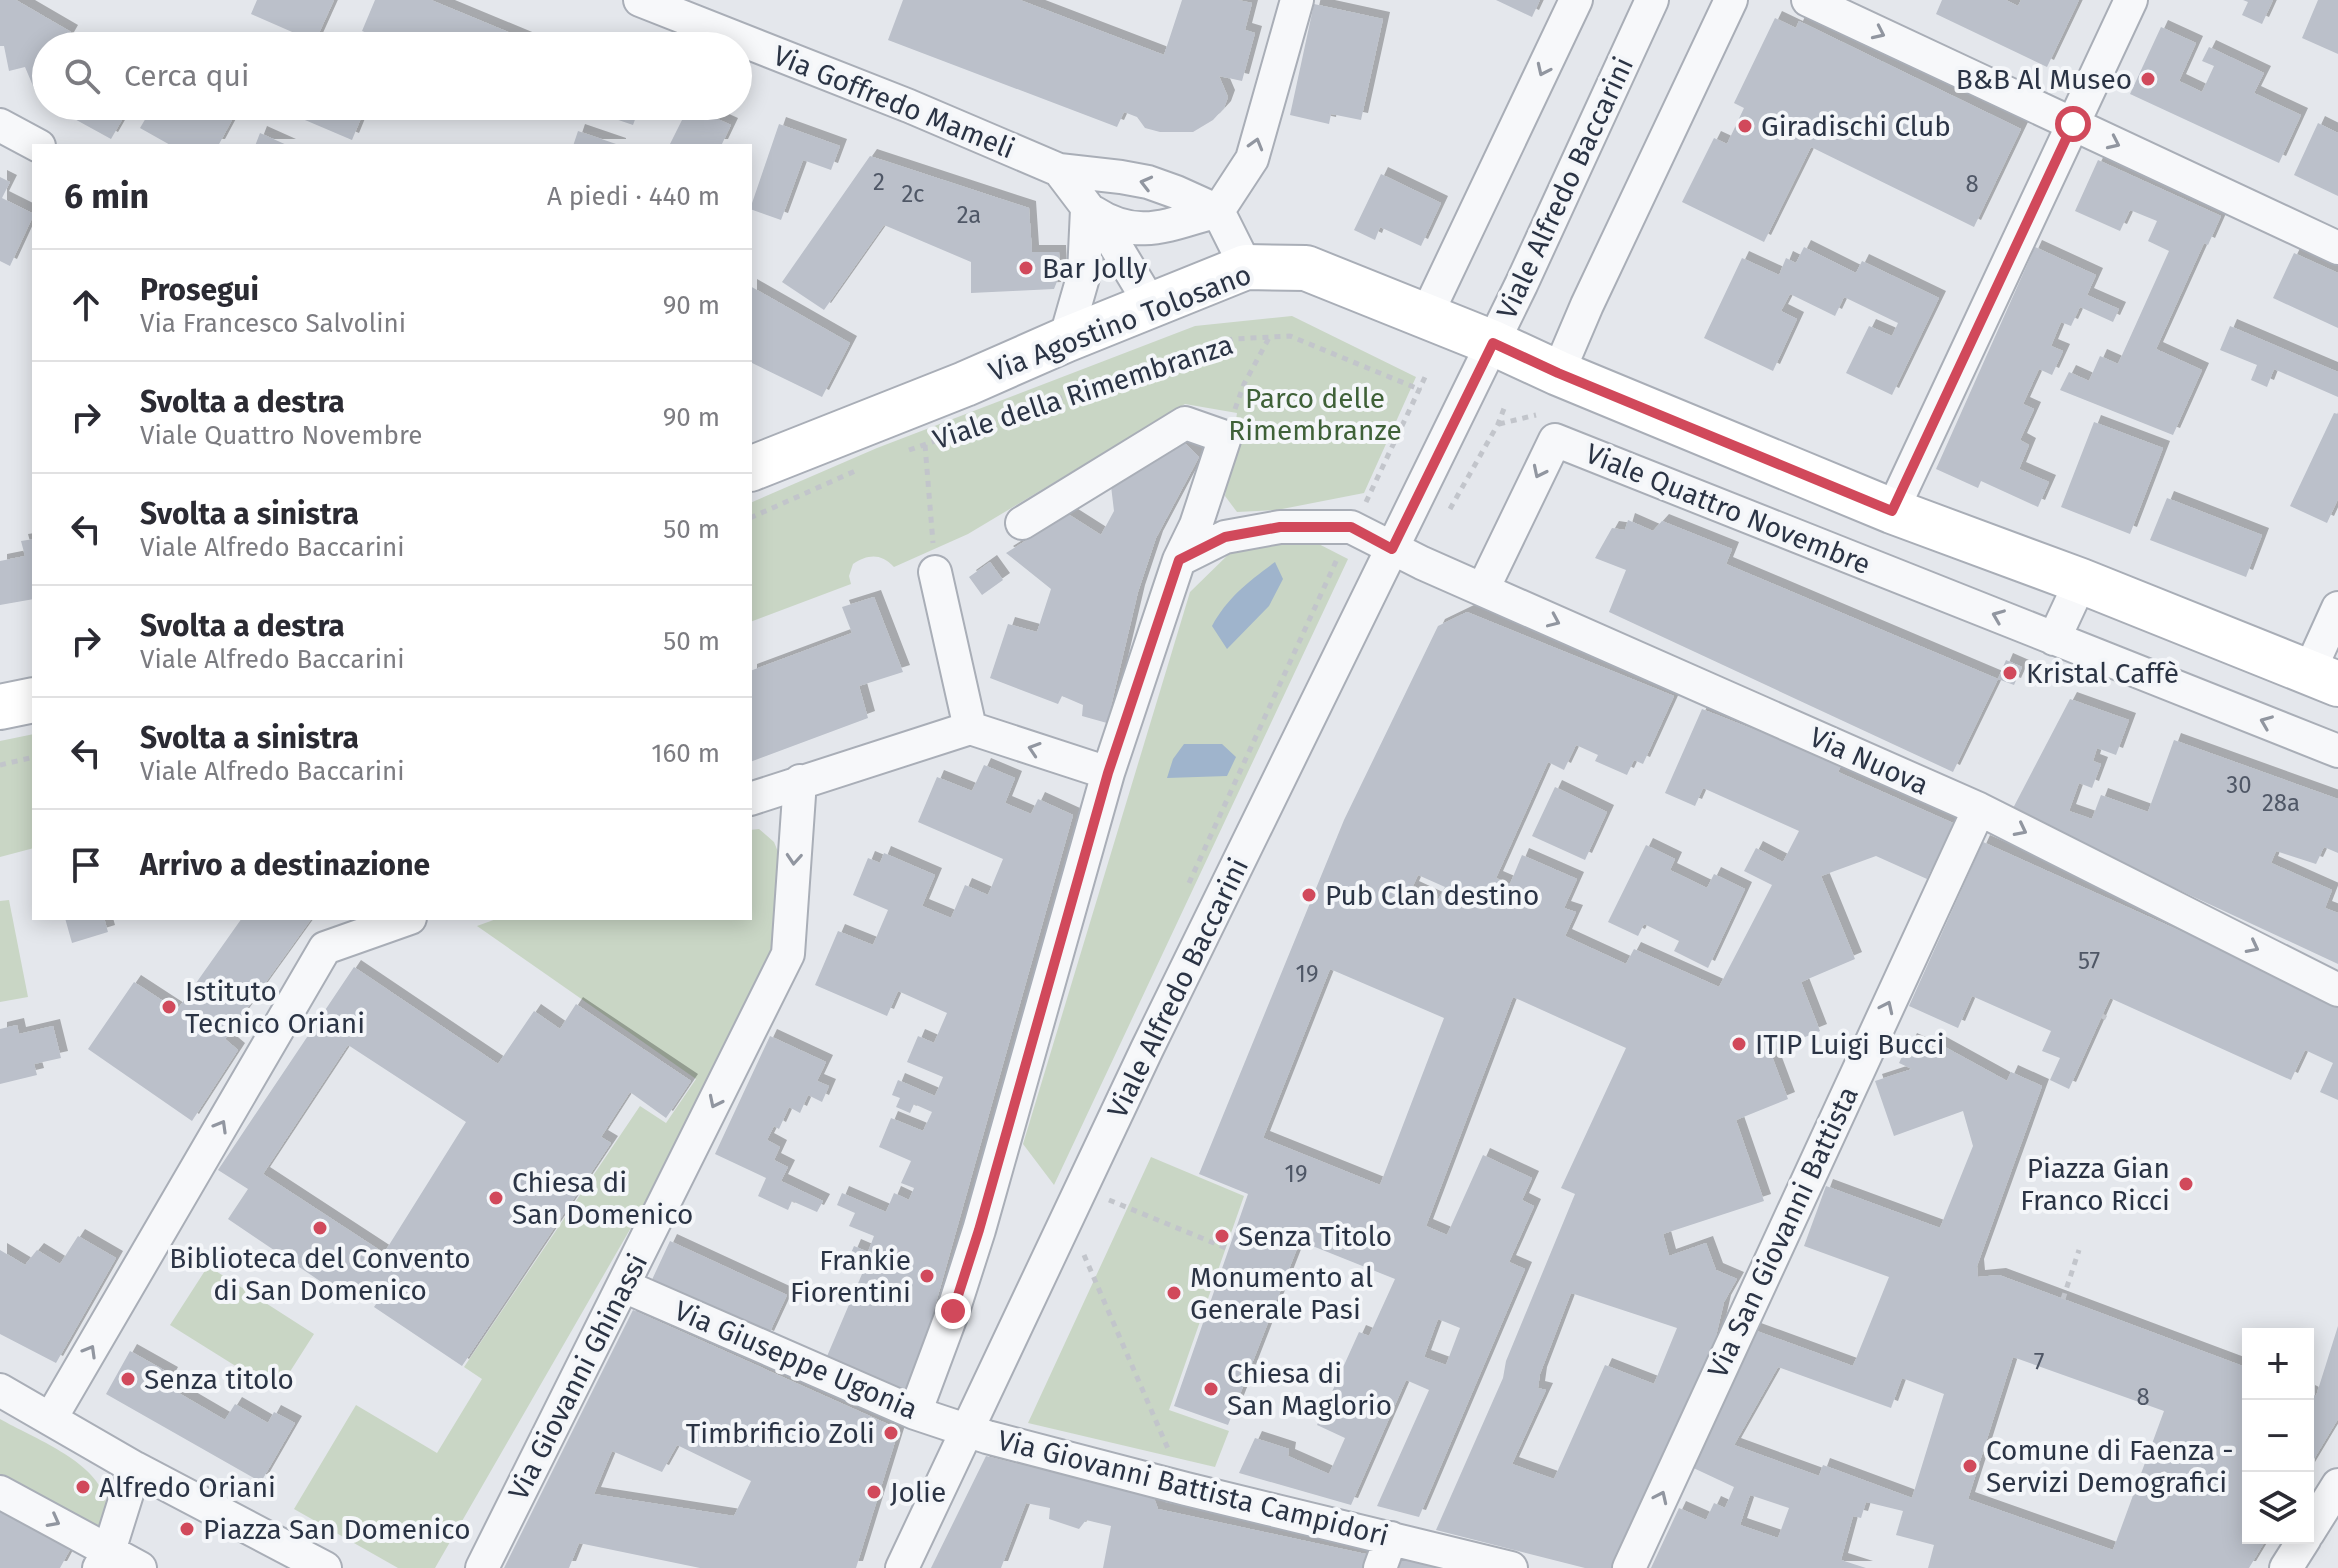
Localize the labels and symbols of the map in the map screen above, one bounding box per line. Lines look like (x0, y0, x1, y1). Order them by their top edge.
one-way arrow (1870, 23, 1885, 39)
street label: Via Goffredo Mameli (769, 39, 1019, 165)
street label: Viale Alfredo Baccarini (1490, 52, 1640, 324)
one-way arrow (1537, 62, 1553, 77)
place label: B&B Al Museo (1956, 63, 2132, 96)
marker: B&B Al Museo (2139, 70, 2157, 88)
route start (2055, 106, 2091, 142)
place label: Giradischi Club (1761, 110, 1951, 143)
marker: Giradischi Club (1736, 117, 1754, 135)
one-way arrow (2106, 134, 2121, 150)
one-way arrow (1247, 137, 1263, 151)
house number: 2 (873, 168, 885, 196)
house number: 8 (1965, 170, 1979, 198)
one-way arrow (1139, 175, 1153, 192)
house number: 2c (902, 180, 924, 208)
house number: 2a (957, 201, 981, 229)
place label: Bar Jolly (1042, 252, 1148, 285)
street label: Via Agostino Tolosano (984, 258, 1256, 388)
marker: Bar Jolly (1017, 259, 1035, 277)
street label: Viale della Rimembranza (929, 328, 1237, 456)
park label: Parco delle Rimembranze (1228, 382, 1402, 447)
street label: Viale Quattro Novembre (1581, 437, 1875, 581)
one-way arrow (1533, 464, 1549, 478)
one-way arrow (1992, 609, 2006, 626)
one-way arrow (1546, 611, 1560, 627)
place label: Kristal Caffè (2026, 657, 2179, 690)
marker: Kristal Caffè (2001, 664, 2019, 682)
one-way arrow (2259, 716, 2273, 732)
street label: Via Nuova (1805, 720, 1933, 802)
one-way arrow (1028, 742, 1041, 758)
house number: 30 (2226, 771, 2252, 799)
house number: 28a (2262, 789, 2300, 817)
one-way arrow (2012, 821, 2027, 836)
one-way arrow (786, 853, 803, 866)
street label: Viale Alfredo Baccarini (1101, 853, 1255, 1123)
place label: Pub Clan destino (1325, 879, 1539, 912)
marker: Pub Clan destino (1300, 886, 1318, 904)
one-way arrow (2245, 938, 2260, 953)
house number: 57 (2078, 947, 2100, 975)
house number: 19 (1296, 960, 1319, 988)
place label: Istituto Tecnico Oriani (185, 975, 365, 1040)
marker: Istituto Tecnico Oriani (160, 998, 178, 1016)
one-way arrow (1877, 1001, 1893, 1015)
place label: ITIP Luigi Bucci (1755, 1028, 1945, 1061)
marker: ITIP Luigi Bucci (1730, 1035, 1748, 1053)
street label: Via San Giovanni Battista (1701, 1081, 1865, 1383)
one-way arrow (709, 1093, 725, 1108)
one-way arrow (211, 1120, 227, 1135)
place label: Piazza Gian Franco Ricci (2020, 1152, 2170, 1217)
house number: 19 (1285, 1160, 1308, 1188)
place label: Chiesa di San Domenico (512, 1166, 693, 1231)
marker: Piazza Gian Franco Ricci (2177, 1175, 2195, 1193)
marker: Chiesa di San Domenico (487, 1189, 505, 1207)
marker: Biblioteca del Convento di San Domenico (311, 1219, 329, 1237)
place label: Senza Titolo (1238, 1220, 1392, 1253)
marker: Senza Titolo (1213, 1227, 1231, 1245)
place label: Biblioteca del Convento di San Domenico (169, 1242, 471, 1307)
place label: Frankie Fiorentini (790, 1244, 911, 1309)
street label: Via Giovanni Ghinassi (502, 1248, 654, 1506)
place label: Monumento al Generale Pasi (1190, 1261, 1373, 1326)
marker: Frankie Fiorentini (918, 1267, 936, 1285)
marker: Monumento al Generale Pasi (1165, 1284, 1183, 1302)
route end (935, 1293, 971, 1329)
street label: Via Giuseppe Ugonia (670, 1294, 922, 1426)
one-way arrow (80, 1345, 96, 1360)
house number: 7 (2034, 1348, 2044, 1376)
place label: Chiesa di San Maglorio (1227, 1357, 1392, 1422)
place label: Senza titolo (144, 1363, 294, 1396)
marker: Senza titolo (119, 1370, 137, 1388)
marker: Chiesa di San Maglorio (1202, 1380, 1220, 1398)
house number: 8 (2136, 1383, 2150, 1411)
place label: Timbrificio Zoli (686, 1417, 875, 1450)
street label: Via Giovanni Battista Campidori (994, 1423, 1392, 1553)
marker: Timbrificio Zoli (882, 1424, 900, 1442)
place label: Comune di Faenza - Servizi Demografici (1986, 1434, 2234, 1499)
marker: Comune di Faenza - Servizi Demografici (1961, 1457, 1979, 1475)
place label: Alfredo Oriani (99, 1471, 276, 1504)
place label: Jolie (890, 1476, 946, 1509)
marker: Alfredo Oriani (74, 1478, 92, 1496)
marker: Jolie (865, 1483, 883, 1501)
one-way arrow (1651, 1491, 1667, 1505)
one-way arrow (46, 1512, 61, 1527)
place label: Piazza San Domenico (203, 1513, 471, 1546)
marker: Piazza San Domenico (178, 1520, 196, 1538)

